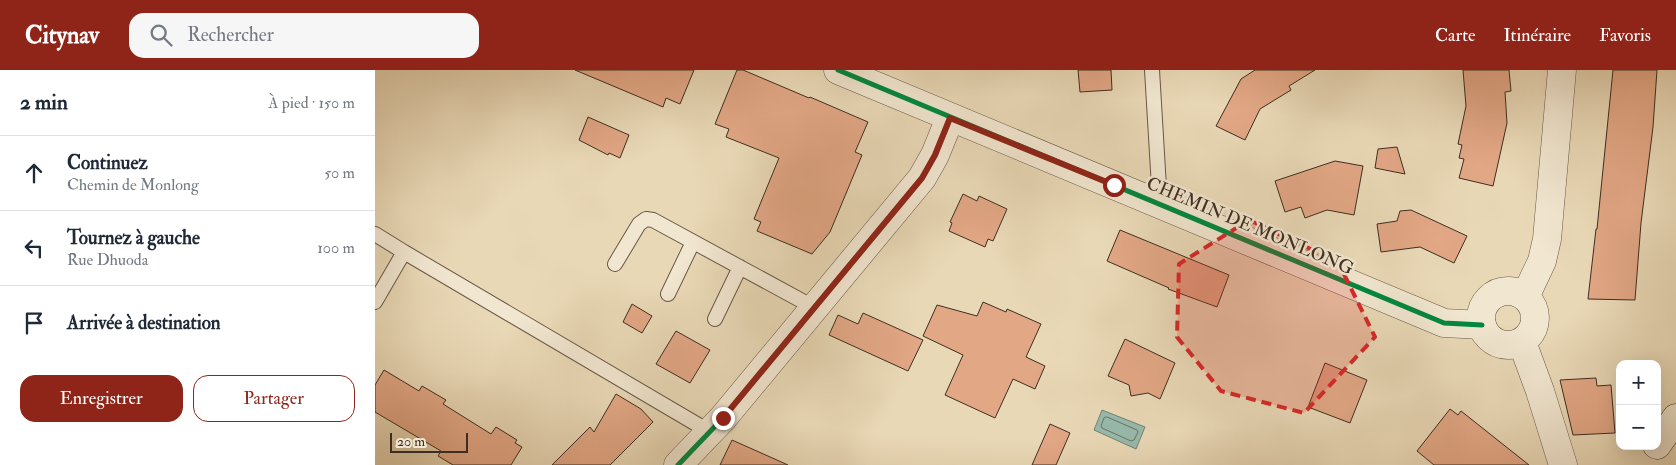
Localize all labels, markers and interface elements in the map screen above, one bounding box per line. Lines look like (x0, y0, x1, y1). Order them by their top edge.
search box (129, 13, 479, 58)
text: Citynav (25, 20, 99, 51)
icon: search (147, 21, 175, 49)
text: Rechercher (187, 23, 274, 47)
text: Carte (1435, 24, 1476, 47)
text: Itinéraire (1504, 24, 1571, 47)
text: Favoris (1599, 24, 1651, 47)
text: 2 min (20, 89, 68, 116)
text: À pied · 150 m (268, 93, 355, 113)
text: Continuez (67, 151, 148, 175)
icon: ahead (20, 159, 48, 187)
text: 50 m (324, 163, 355, 183)
street label: CHEMIN DE MONLONG (1143, 172, 1357, 280)
route start (1103, 174, 1126, 197)
text: Chemin de Monlong (67, 175, 199, 195)
text: Tournez à gauche (67, 226, 200, 250)
icon: left (20, 234, 48, 262)
text: 100 m (317, 238, 355, 258)
text: Rue Dhuoda (67, 250, 148, 270)
icon: arrive (20, 309, 48, 337)
text: Arrivée à destination (67, 311, 221, 335)
map controls (1616, 360, 1661, 450)
button: + (1616, 360, 1661, 405)
button: Enregistrer (20, 375, 183, 422)
button: Partager (193, 375, 355, 422)
button: − (1616, 405, 1661, 450)
route end (712, 407, 735, 430)
scale bar (390, 430, 467, 453)
text: 20 m (397, 433, 425, 450)

